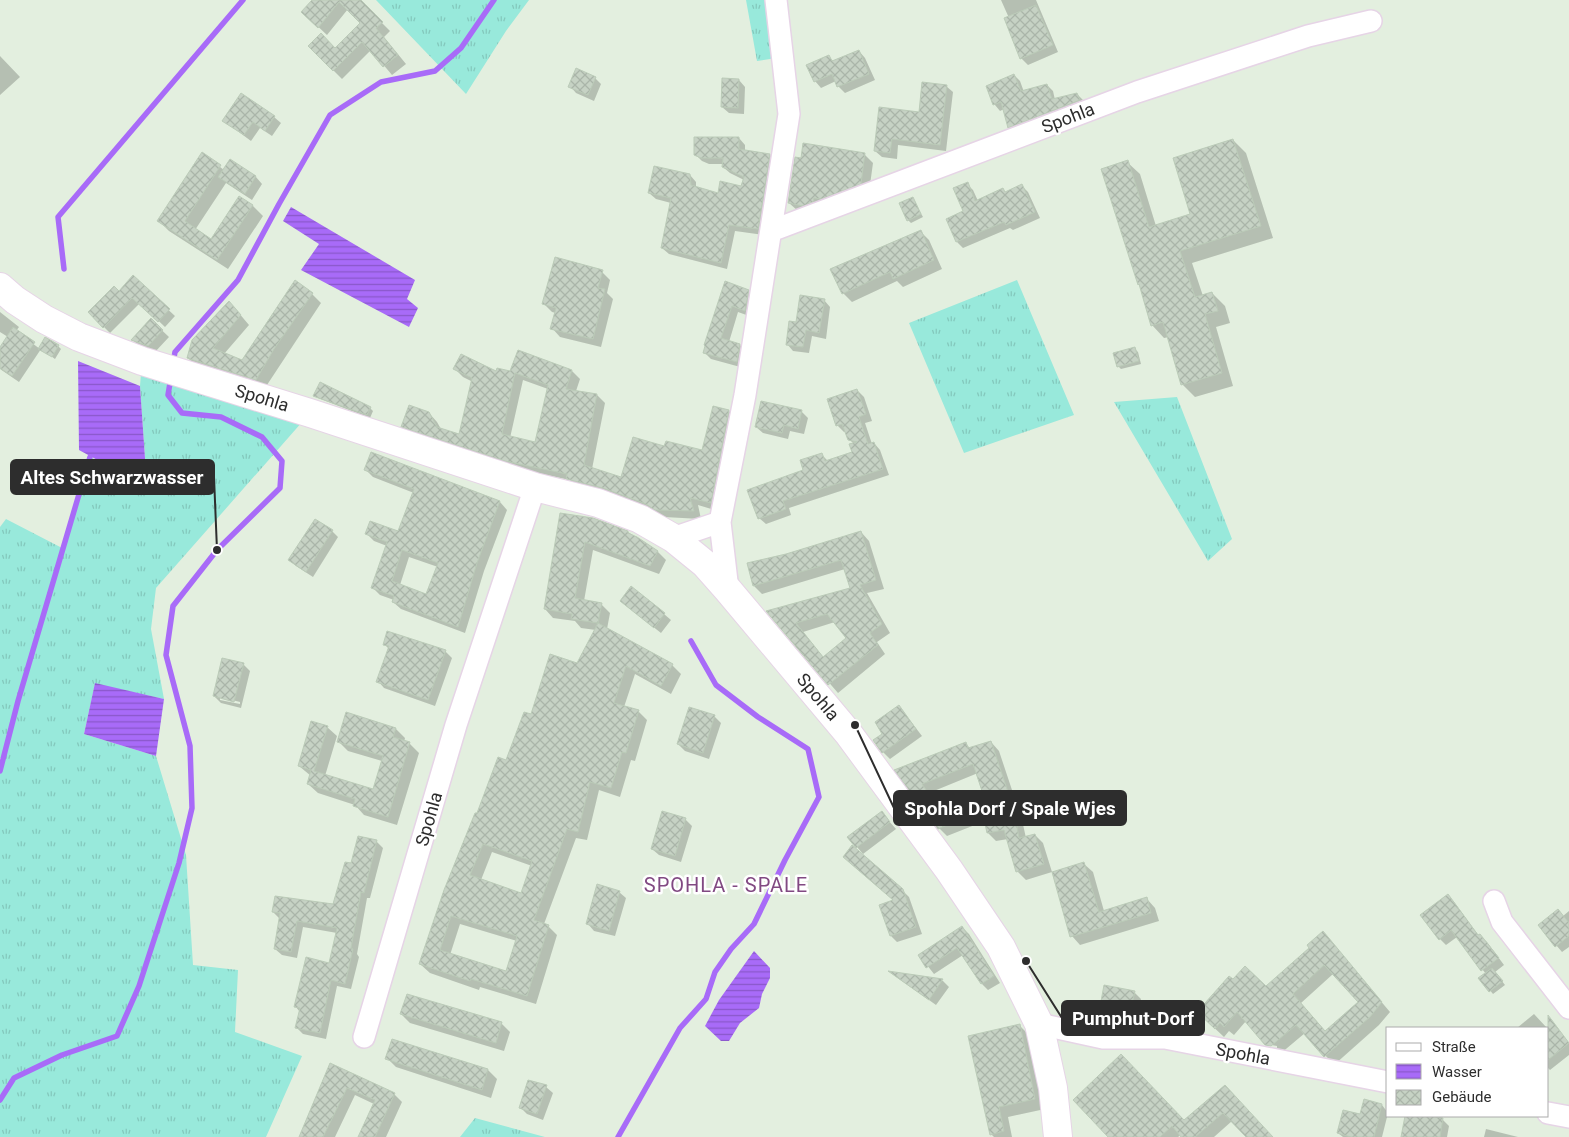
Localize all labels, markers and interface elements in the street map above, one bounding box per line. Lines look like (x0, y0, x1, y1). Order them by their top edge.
street label: Spohla (1038, 98, 1097, 137)
street label: Spohla (233, 379, 292, 416)
callout: Altes Schwarzwasser (11, 460, 214, 494)
text: Altes Schwarzwasser (21, 466, 203, 489)
street label: Spohla (793, 669, 844, 725)
street label: Spohla (411, 789, 446, 848)
callout: Spohla Dorf / Spale Wjes (894, 791, 1126, 825)
text: Spohla Dorf / Spale Wjes (904, 797, 1116, 820)
district label: SPOHLA - SPALE (644, 873, 808, 897)
callout: Pumphut-Dorf (1062, 1001, 1204, 1035)
text: Pumphut-Dorf (1072, 1007, 1194, 1030)
legend (1386, 1027, 1549, 1117)
street label: Spohla (1214, 1038, 1272, 1069)
text: Straße (1432, 1038, 1476, 1056)
text: Wasser (1432, 1063, 1482, 1081)
text: Gebäude (1432, 1088, 1491, 1106)

